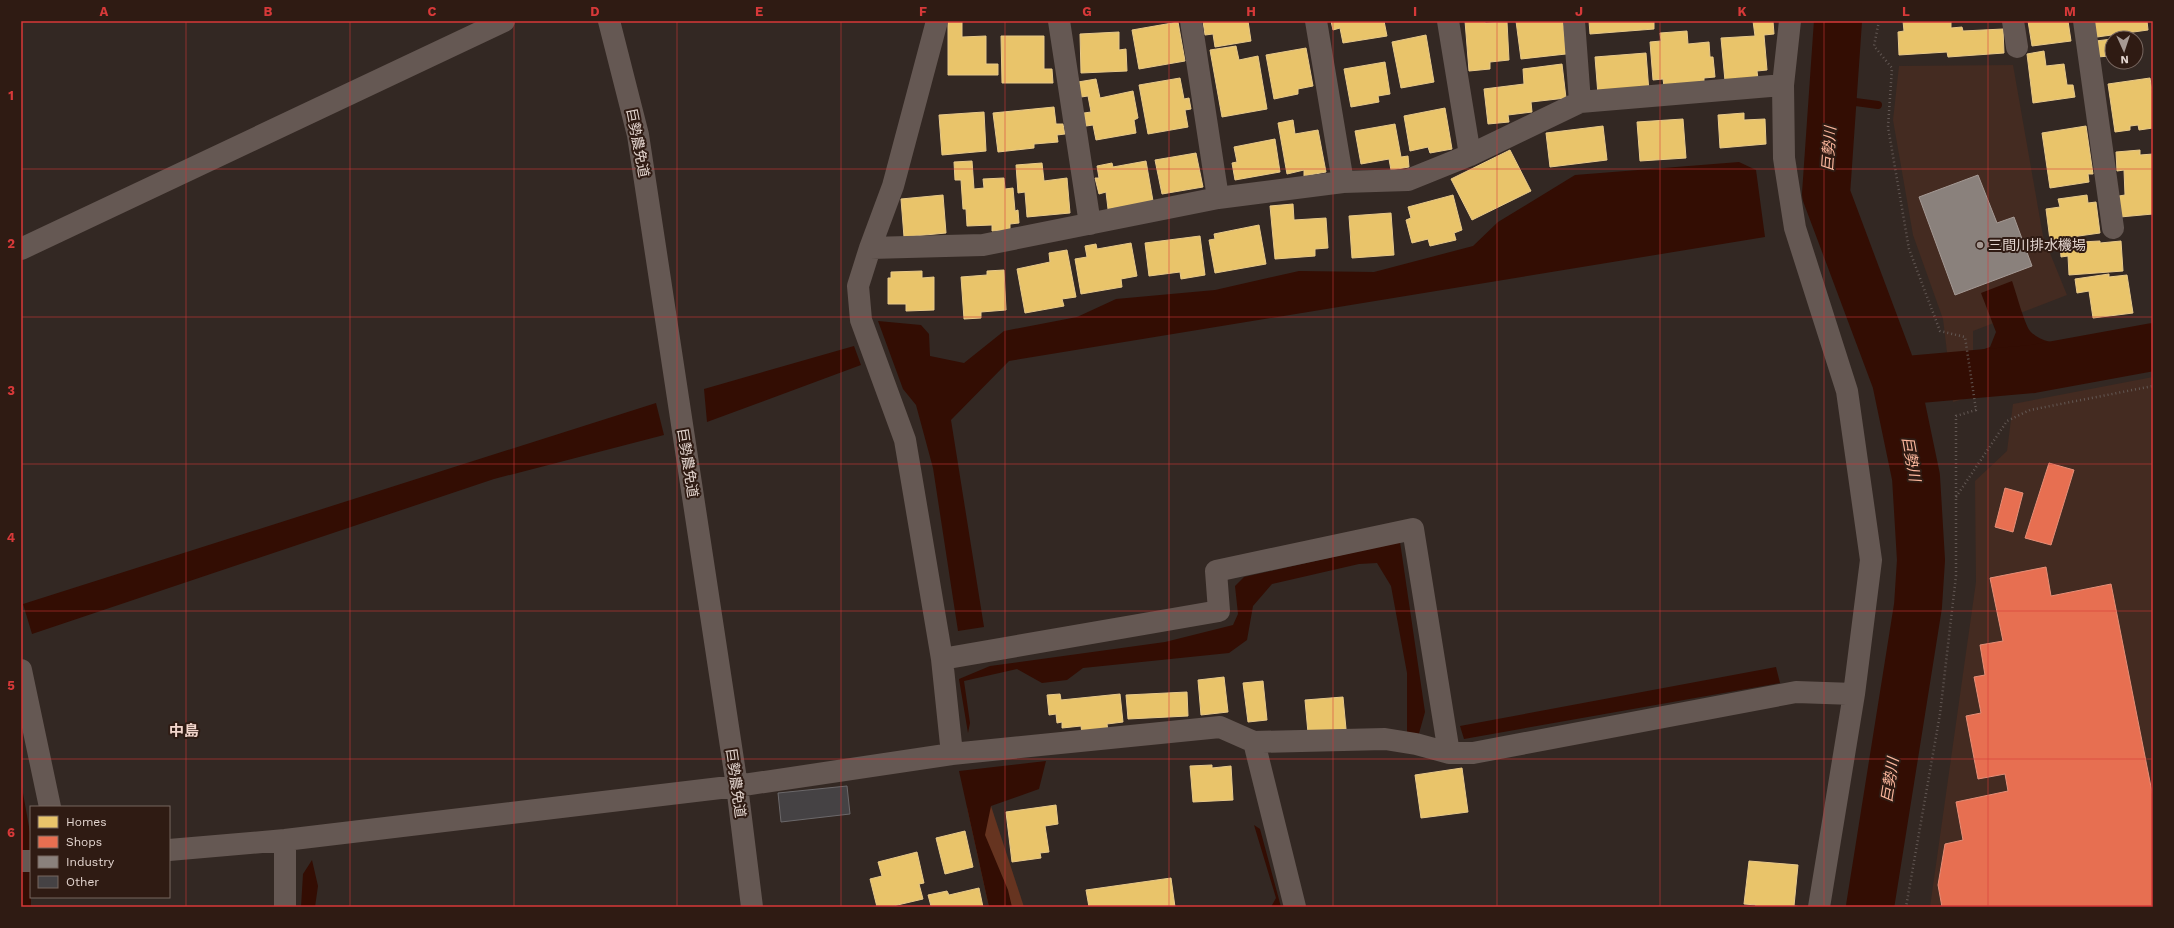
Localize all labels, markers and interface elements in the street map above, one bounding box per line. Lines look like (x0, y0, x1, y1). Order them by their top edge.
text: A (100, 4, 109, 19)
text: B (264, 4, 273, 19)
text: C (428, 4, 437, 19)
text: D (590, 4, 600, 19)
text: E (755, 4, 763, 19)
text: F (919, 4, 927, 19)
text: G (1082, 4, 1092, 19)
text: H (1246, 4, 1256, 19)
text: I (1413, 4, 1417, 19)
text: J (1575, 4, 1583, 19)
text: K (1737, 4, 1747, 19)
text: L (1902, 4, 1910, 19)
text: M (2064, 4, 2076, 19)
north arrow (2104, 30, 2144, 70)
text: N (2120, 53, 2129, 66)
text: 1 (8, 88, 14, 103)
street label: 巨勢農免道 (623, 107, 653, 179)
water label: 巨勢川 (1818, 124, 1840, 172)
text: 2 (7, 236, 15, 251)
place label: 三間川排水機場 (1988, 237, 2086, 253)
marker: 三間川排水機場 (1975, 240, 1985, 250)
text: 3 (7, 383, 15, 398)
street label: 巨勢農免道 (675, 427, 701, 499)
water label: 巨勢川 (1898, 435, 1924, 485)
text: 4 (7, 530, 16, 545)
text: 5 (7, 678, 15, 693)
district label: 中島 (169, 722, 199, 740)
street label: 巨勢農免道 (723, 747, 749, 819)
water label: 巨勢川 (1878, 754, 1903, 804)
legend (30, 806, 170, 898)
text: Homes (66, 815, 107, 829)
text: 6 (7, 825, 15, 840)
text: Shops (66, 835, 102, 849)
text: Industry (66, 855, 115, 869)
text: Other (66, 875, 99, 889)

